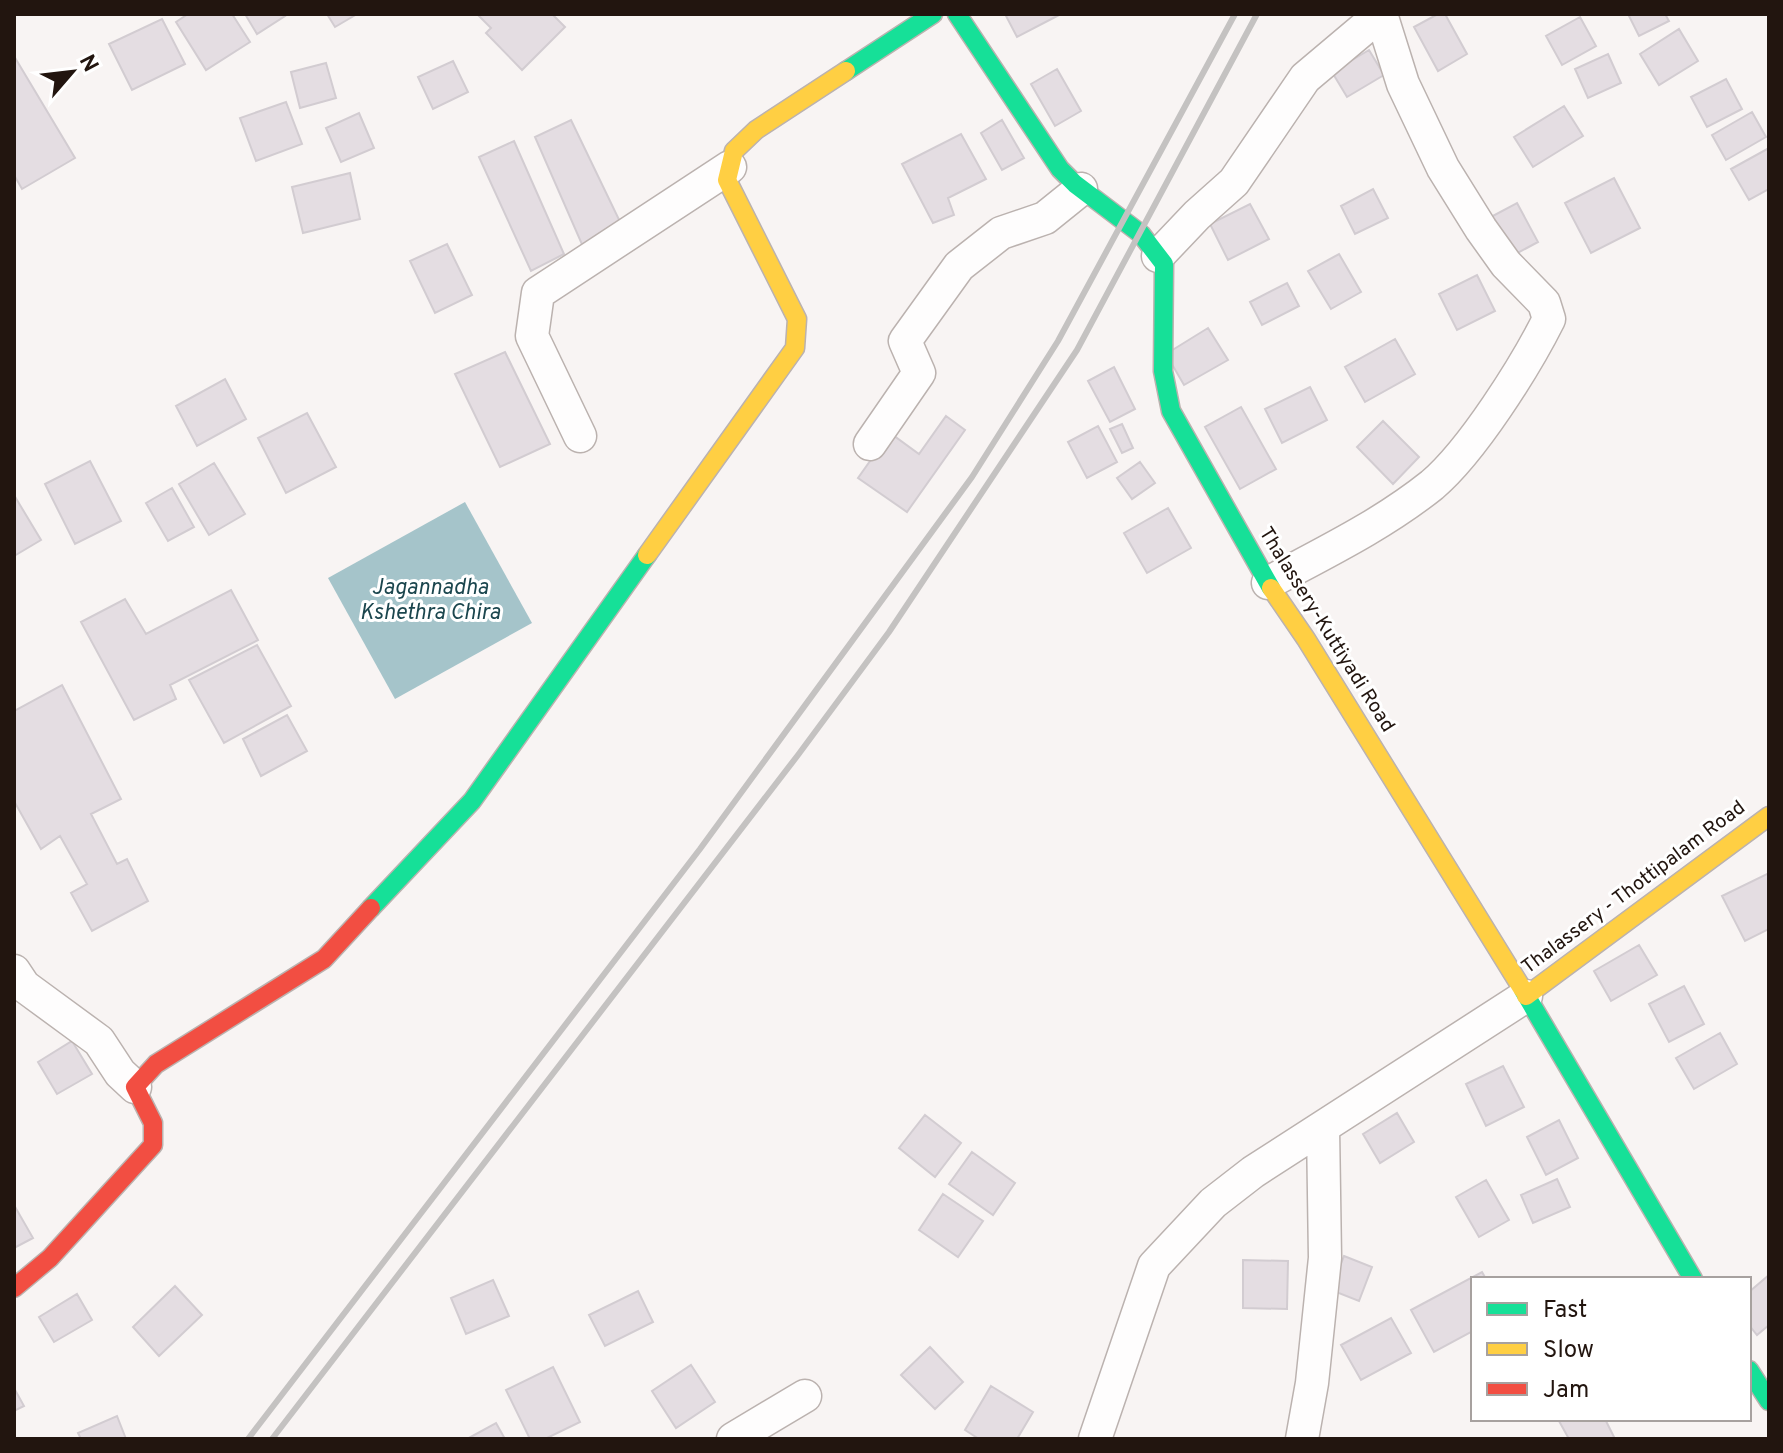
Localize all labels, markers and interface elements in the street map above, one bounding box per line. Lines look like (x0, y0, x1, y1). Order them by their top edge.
north arrow (32, 32, 112, 112)
text: N (72, 50, 103, 77)
street label: Thalassery-Kuttiyadi Road (1252, 522, 1400, 738)
water label: Jagannadha Kshethra Chira (360, 575, 501, 627)
street label: Thalassery - Thottipalam Road (1517, 795, 1751, 981)
legend (1471, 1277, 1751, 1421)
text: Fast (1543, 1296, 1587, 1326)
text: Slow (1543, 1336, 1594, 1366)
text: Jam (1543, 1376, 1589, 1406)

